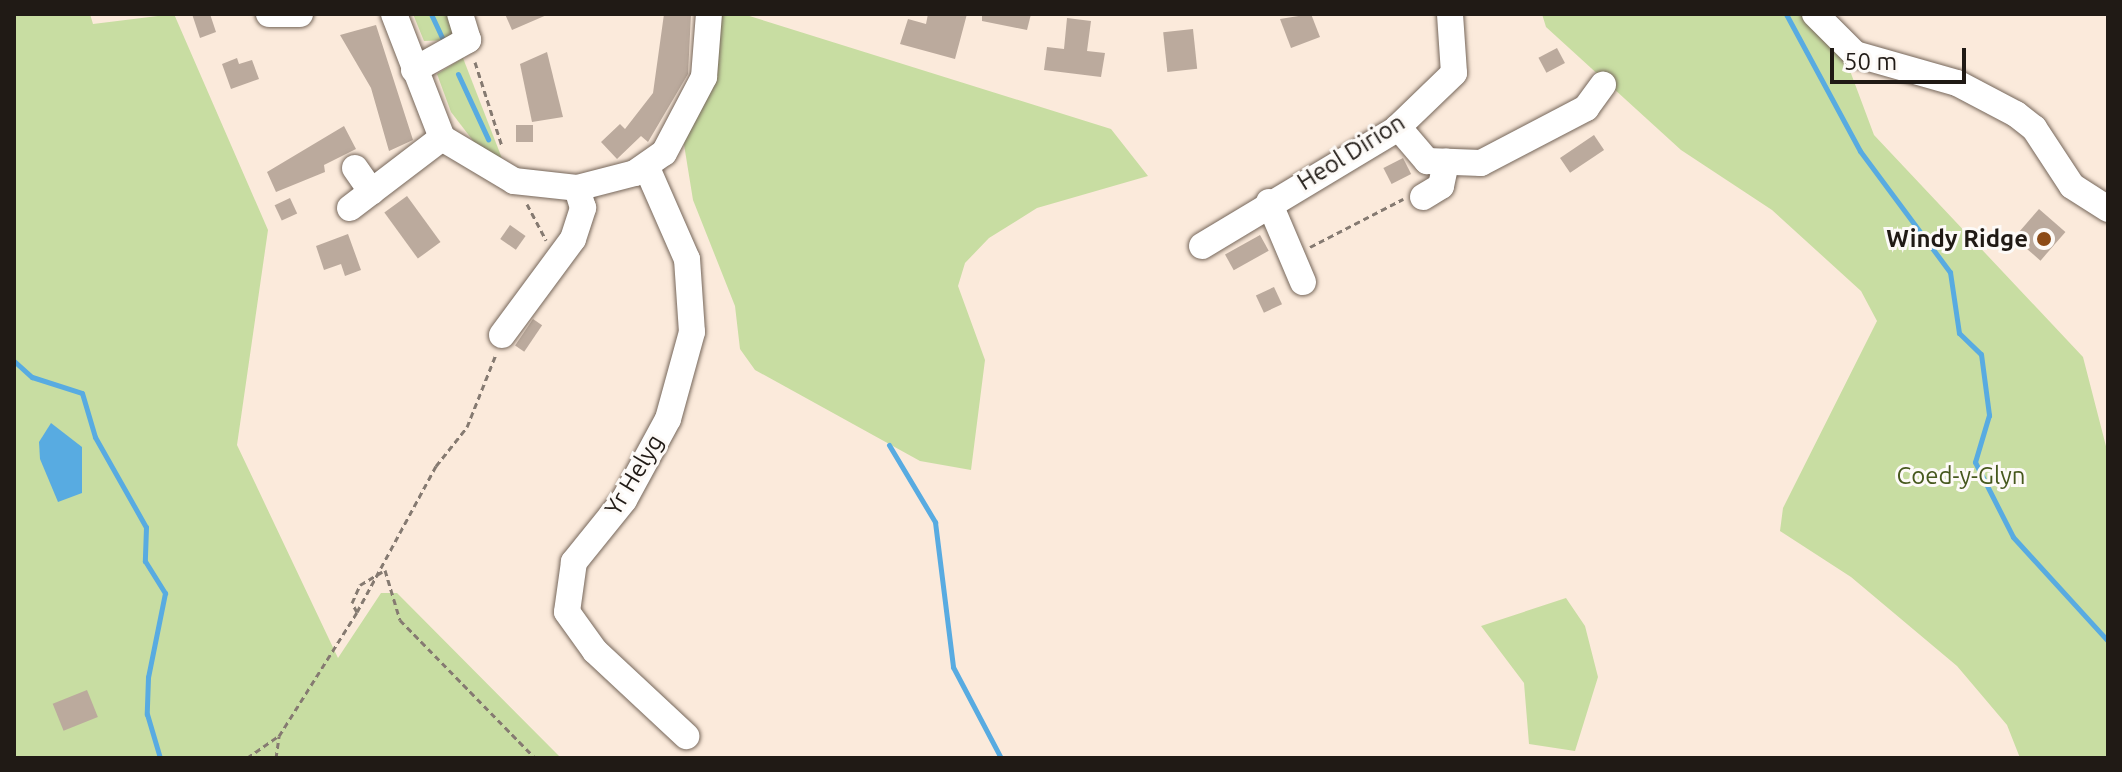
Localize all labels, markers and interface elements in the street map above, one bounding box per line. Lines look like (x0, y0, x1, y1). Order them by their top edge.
scale bar (1834, 32, 1970, 82)
text: 50 m (1844, 48, 1897, 75)
street label: Heol Dirion (1292, 108, 1410, 196)
place label: Windy Ridge (1886, 225, 2028, 253)
marker: Windy Ridge (2035, 230, 2053, 248)
street label: Yr Helyg (599, 429, 669, 521)
park label: Coed-y-Glyn (1897, 462, 2025, 490)

